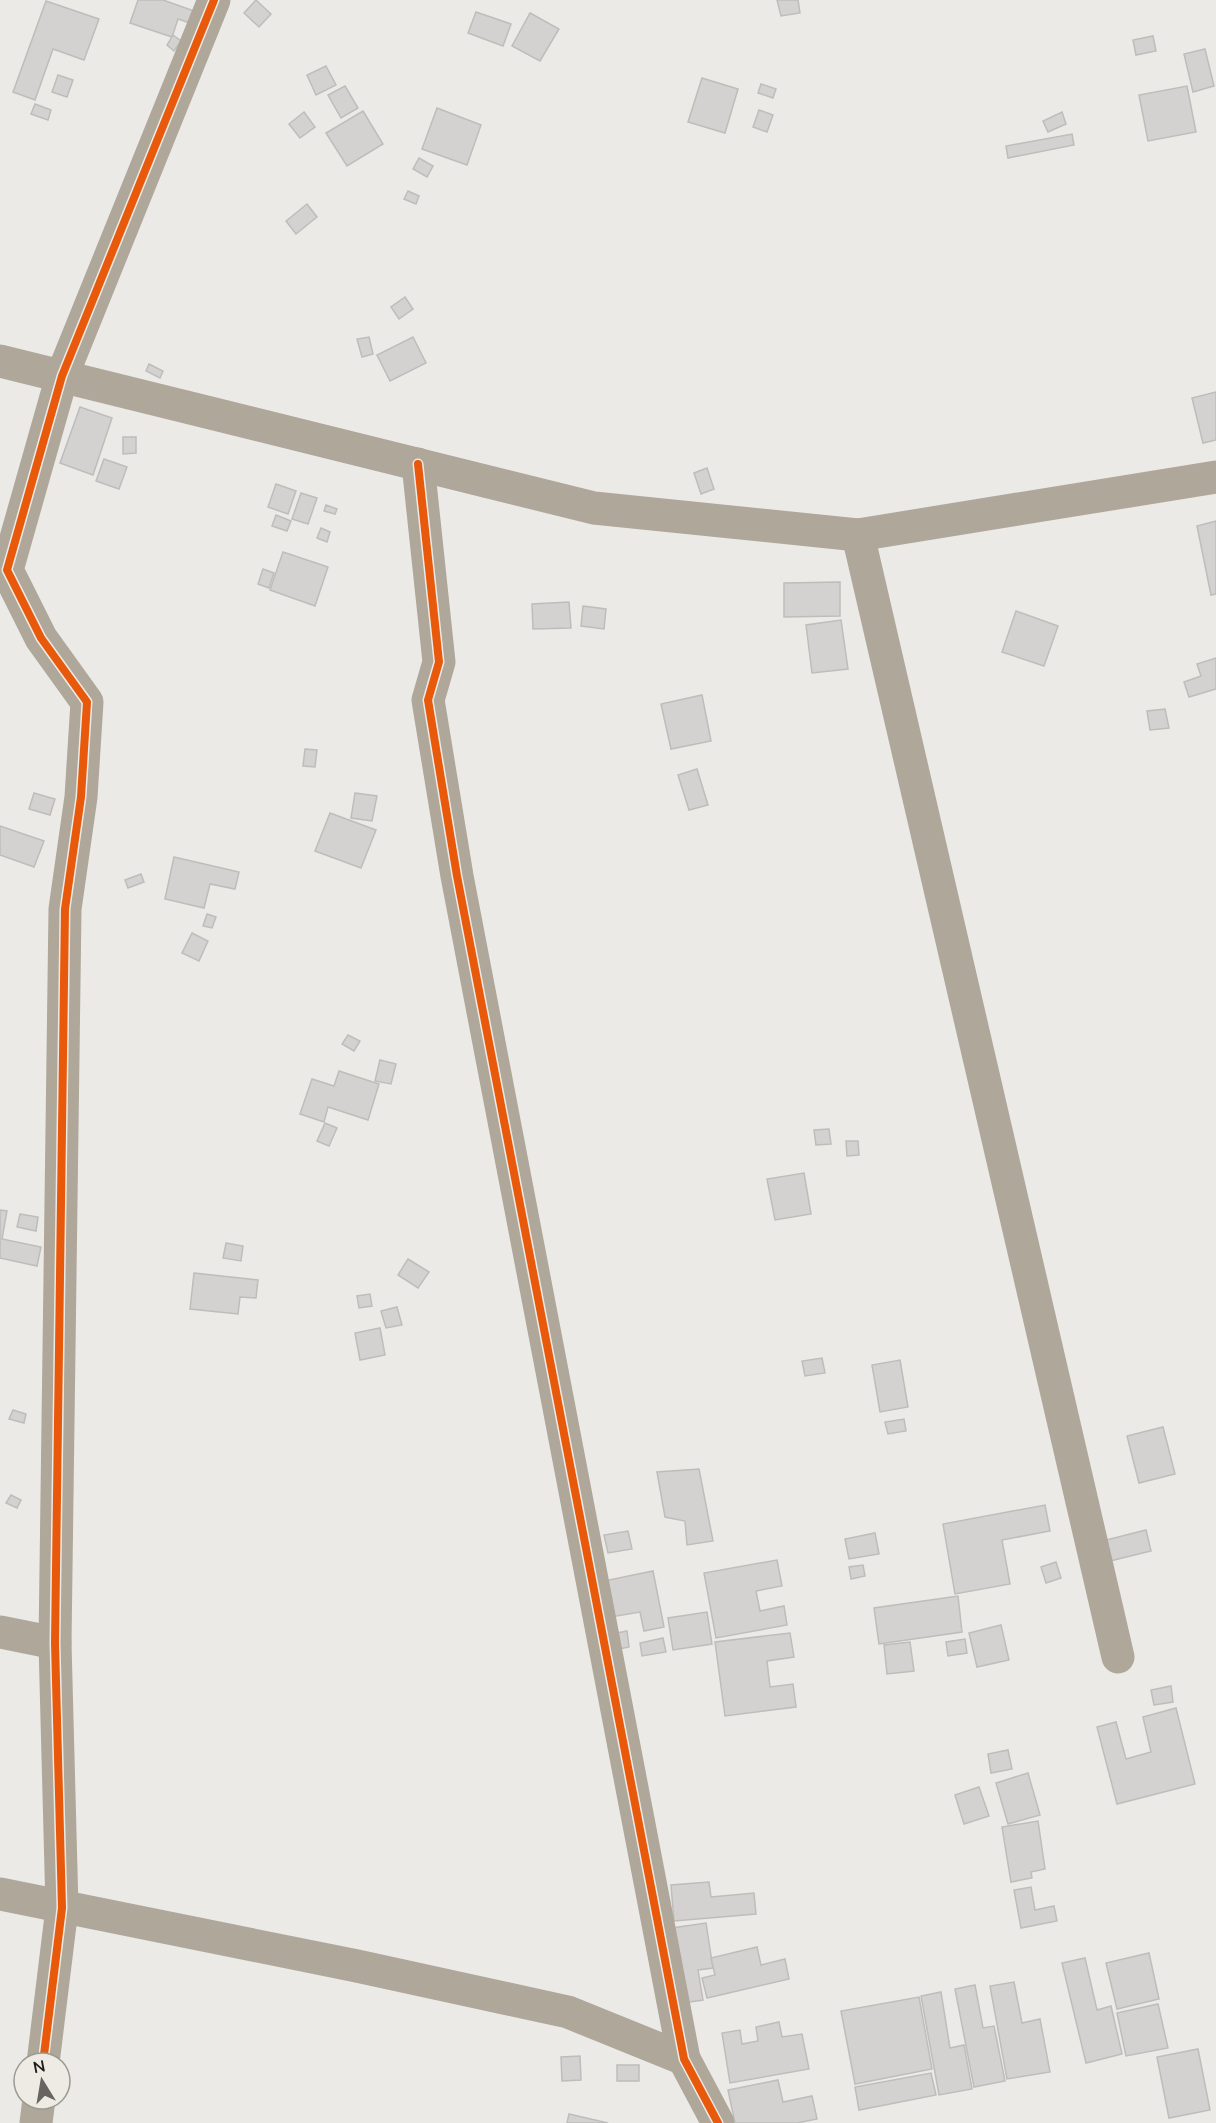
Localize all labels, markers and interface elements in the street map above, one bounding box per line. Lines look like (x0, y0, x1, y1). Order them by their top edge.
north arrow (12, 2051, 72, 2111)
text: N (31, 2055, 47, 2077)

